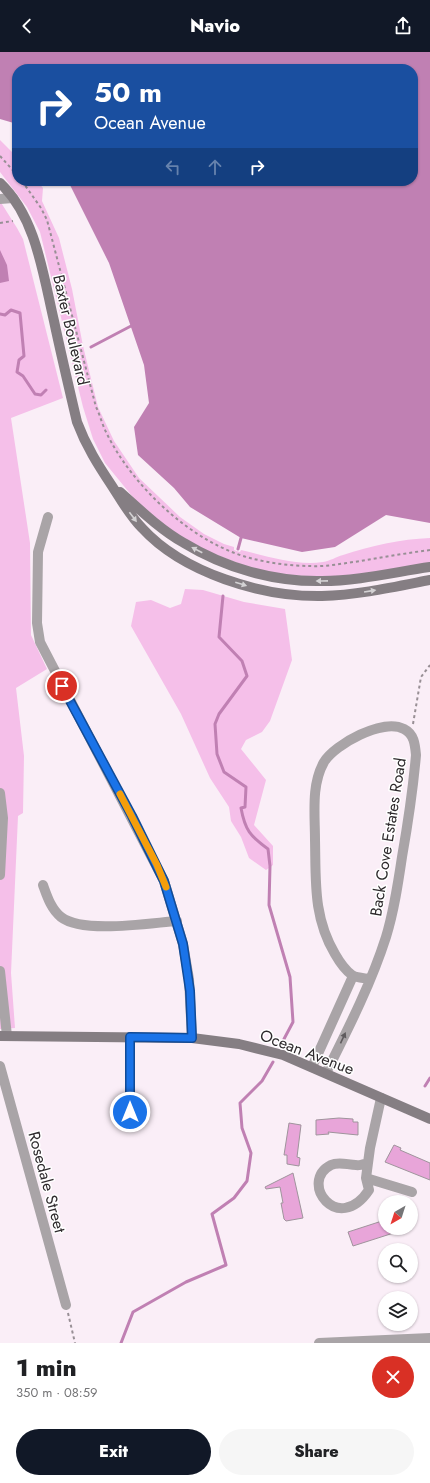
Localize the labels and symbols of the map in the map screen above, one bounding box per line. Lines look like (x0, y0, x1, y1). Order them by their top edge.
street label: Baxter Boulevard (47, 272, 95, 388)
one-way arrow (129, 511, 137, 522)
one-way arrow (191, 547, 203, 553)
one-way arrow (315, 578, 328, 584)
one-way arrow (236, 581, 248, 587)
one-way arrow (364, 588, 376, 594)
pin (45, 669, 79, 703)
street label: Back Cove Estates Road (364, 756, 412, 918)
street label: Ocean Avenue (257, 1023, 357, 1081)
one-way arrow (340, 1033, 346, 1044)
position arrow (109, 1091, 151, 1133)
street label: Rosedale Street (22, 1129, 72, 1235)
north arrow (378, 1195, 418, 1235)

